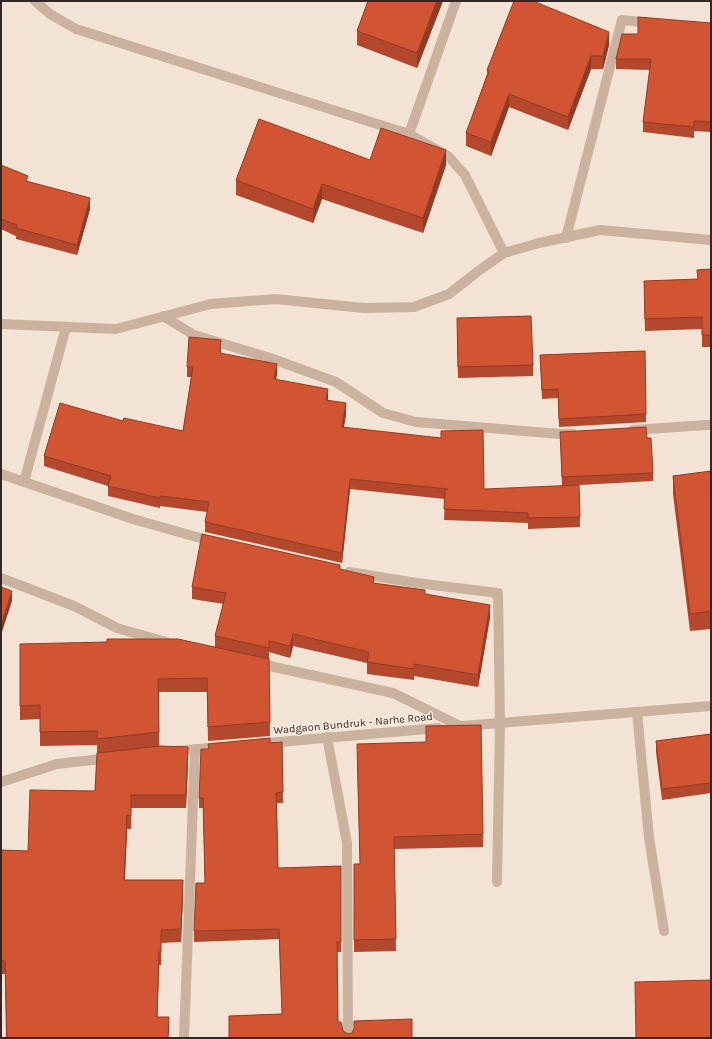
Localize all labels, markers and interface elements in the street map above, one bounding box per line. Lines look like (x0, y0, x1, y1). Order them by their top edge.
street label: Wadgaon Bundruk - Narhe Road (273, 710, 433, 737)

